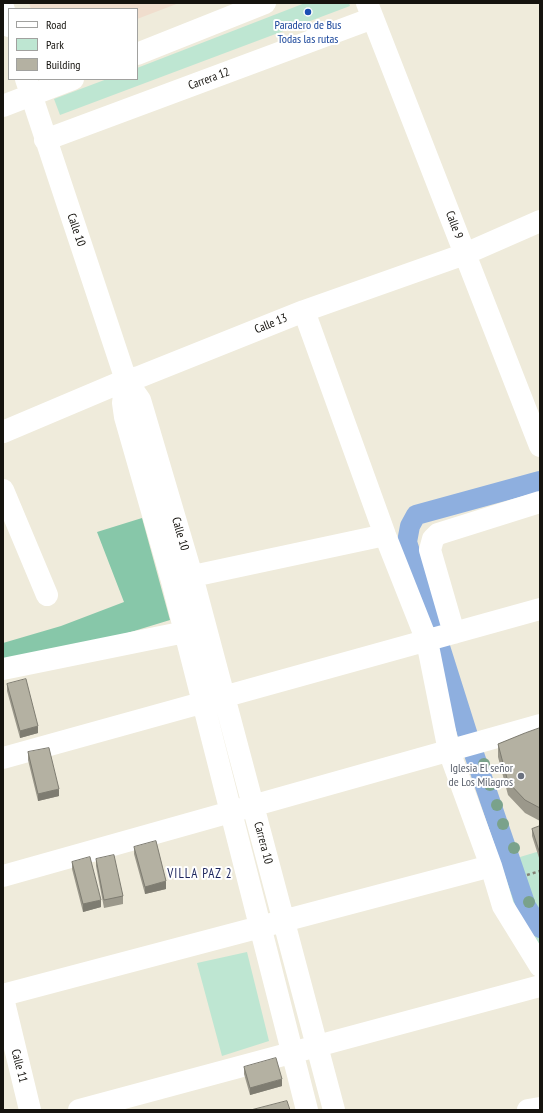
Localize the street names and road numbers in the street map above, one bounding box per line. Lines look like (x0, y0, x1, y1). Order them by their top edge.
street label: Carrera 12 (186, 65, 232, 93)
street label: Calle 9 (442, 209, 466, 241)
street label: Calle 10 (64, 212, 88, 248)
street label: Calle 13 (253, 311, 289, 337)
street label: Calle 10 (168, 516, 192, 552)
street label: Carrera 10 (250, 820, 276, 866)
street label: Calle 11 (8, 1048, 30, 1084)

